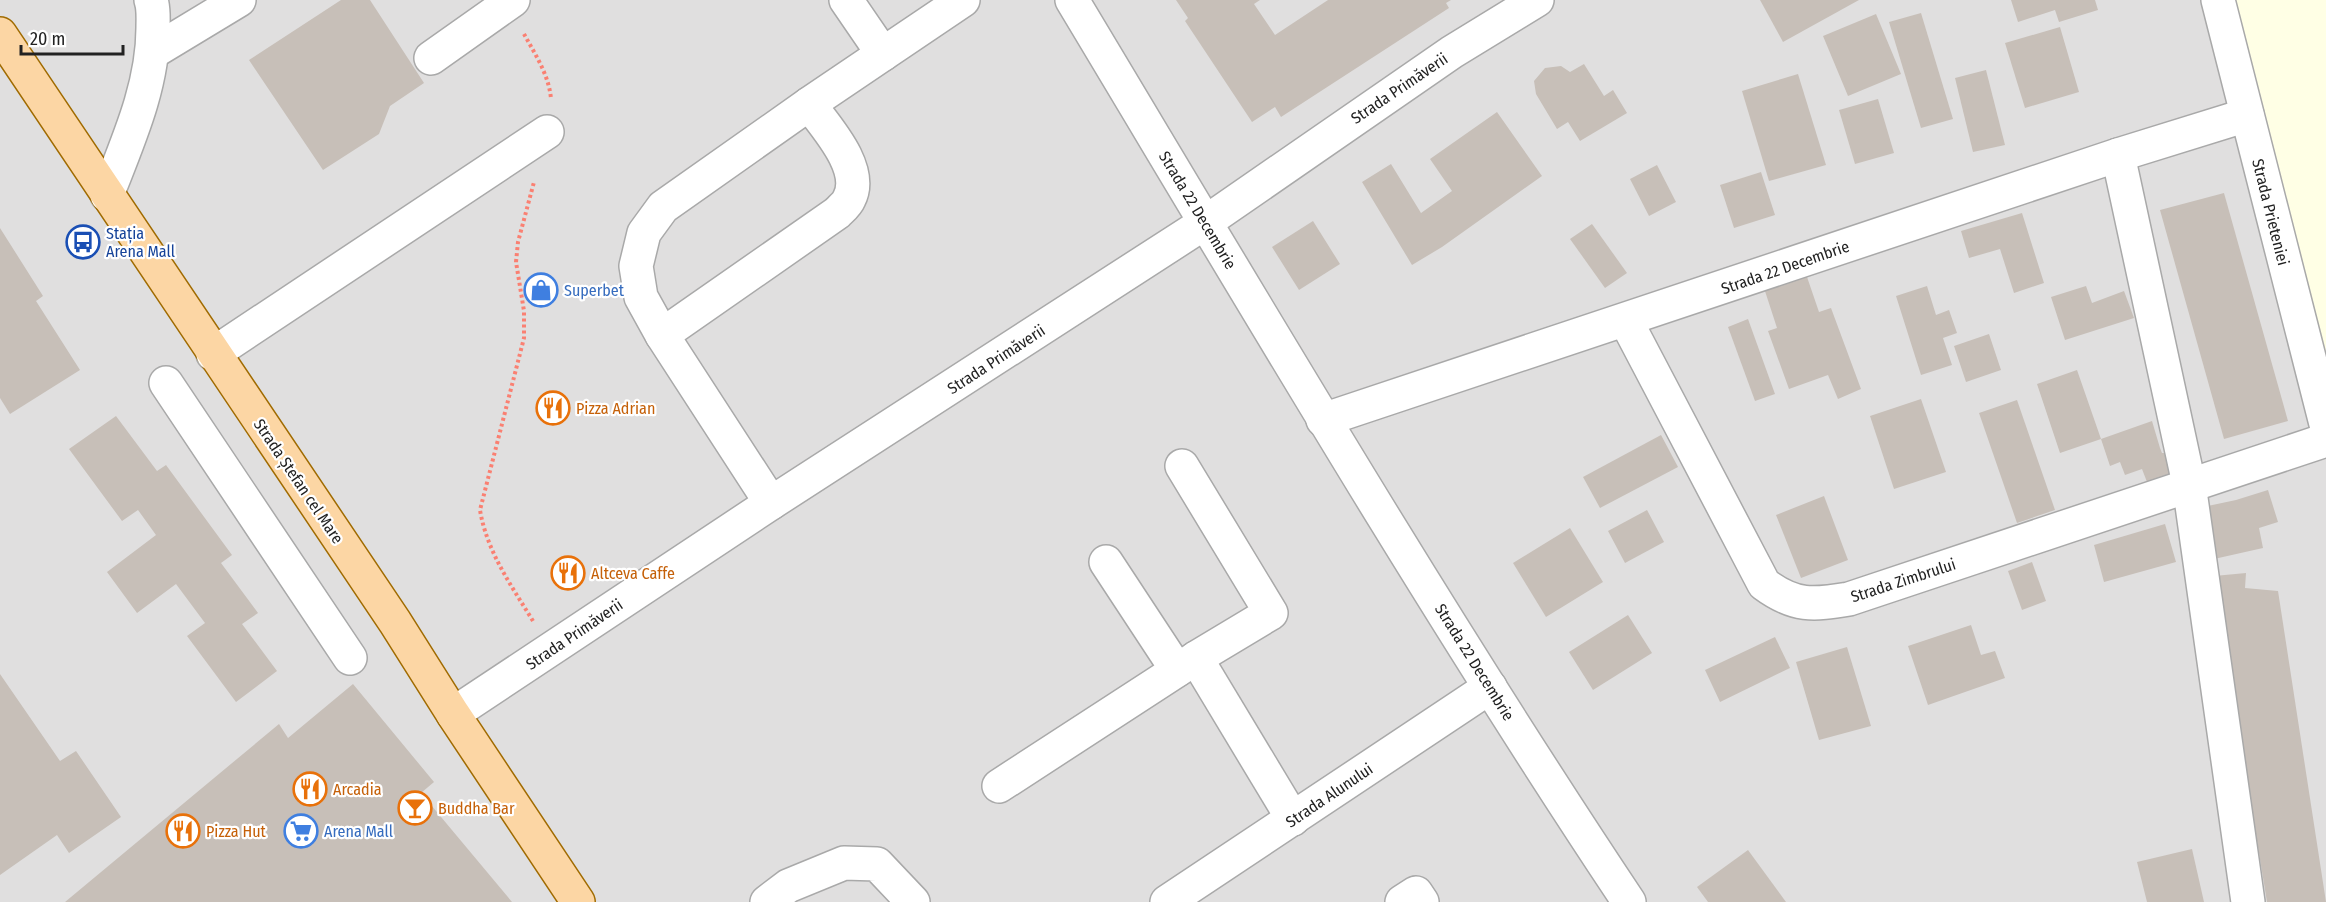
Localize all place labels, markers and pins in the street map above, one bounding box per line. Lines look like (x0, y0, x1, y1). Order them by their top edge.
bus stop icon: Stația Arena Mall (65, 224, 101, 260)
place label: Stația Arena Mall (106, 224, 175, 261)
shop icon: Superbet (523, 272, 559, 308)
place label: Superbet (564, 281, 625, 300)
restaurant icon: Pizza Adrian (535, 390, 571, 426)
place label: Pizza Adrian (576, 399, 655, 418)
restaurant icon: Altceva Caffe (550, 555, 586, 591)
place label: Altceva Caffe (591, 564, 675, 583)
restaurant icon: Arcadia (292, 771, 328, 807)
place label: Arcadia (333, 780, 382, 799)
bar icon: Buddha Bar (397, 790, 433, 826)
place label: Buddha Bar (438, 799, 515, 818)
restaurant icon: Pizza Hut (165, 813, 201, 849)
supermarket icon: Arena Mall (283, 813, 319, 849)
place label: Pizza Hut (206, 822, 267, 841)
place label: Arena Mall (324, 822, 393, 841)

